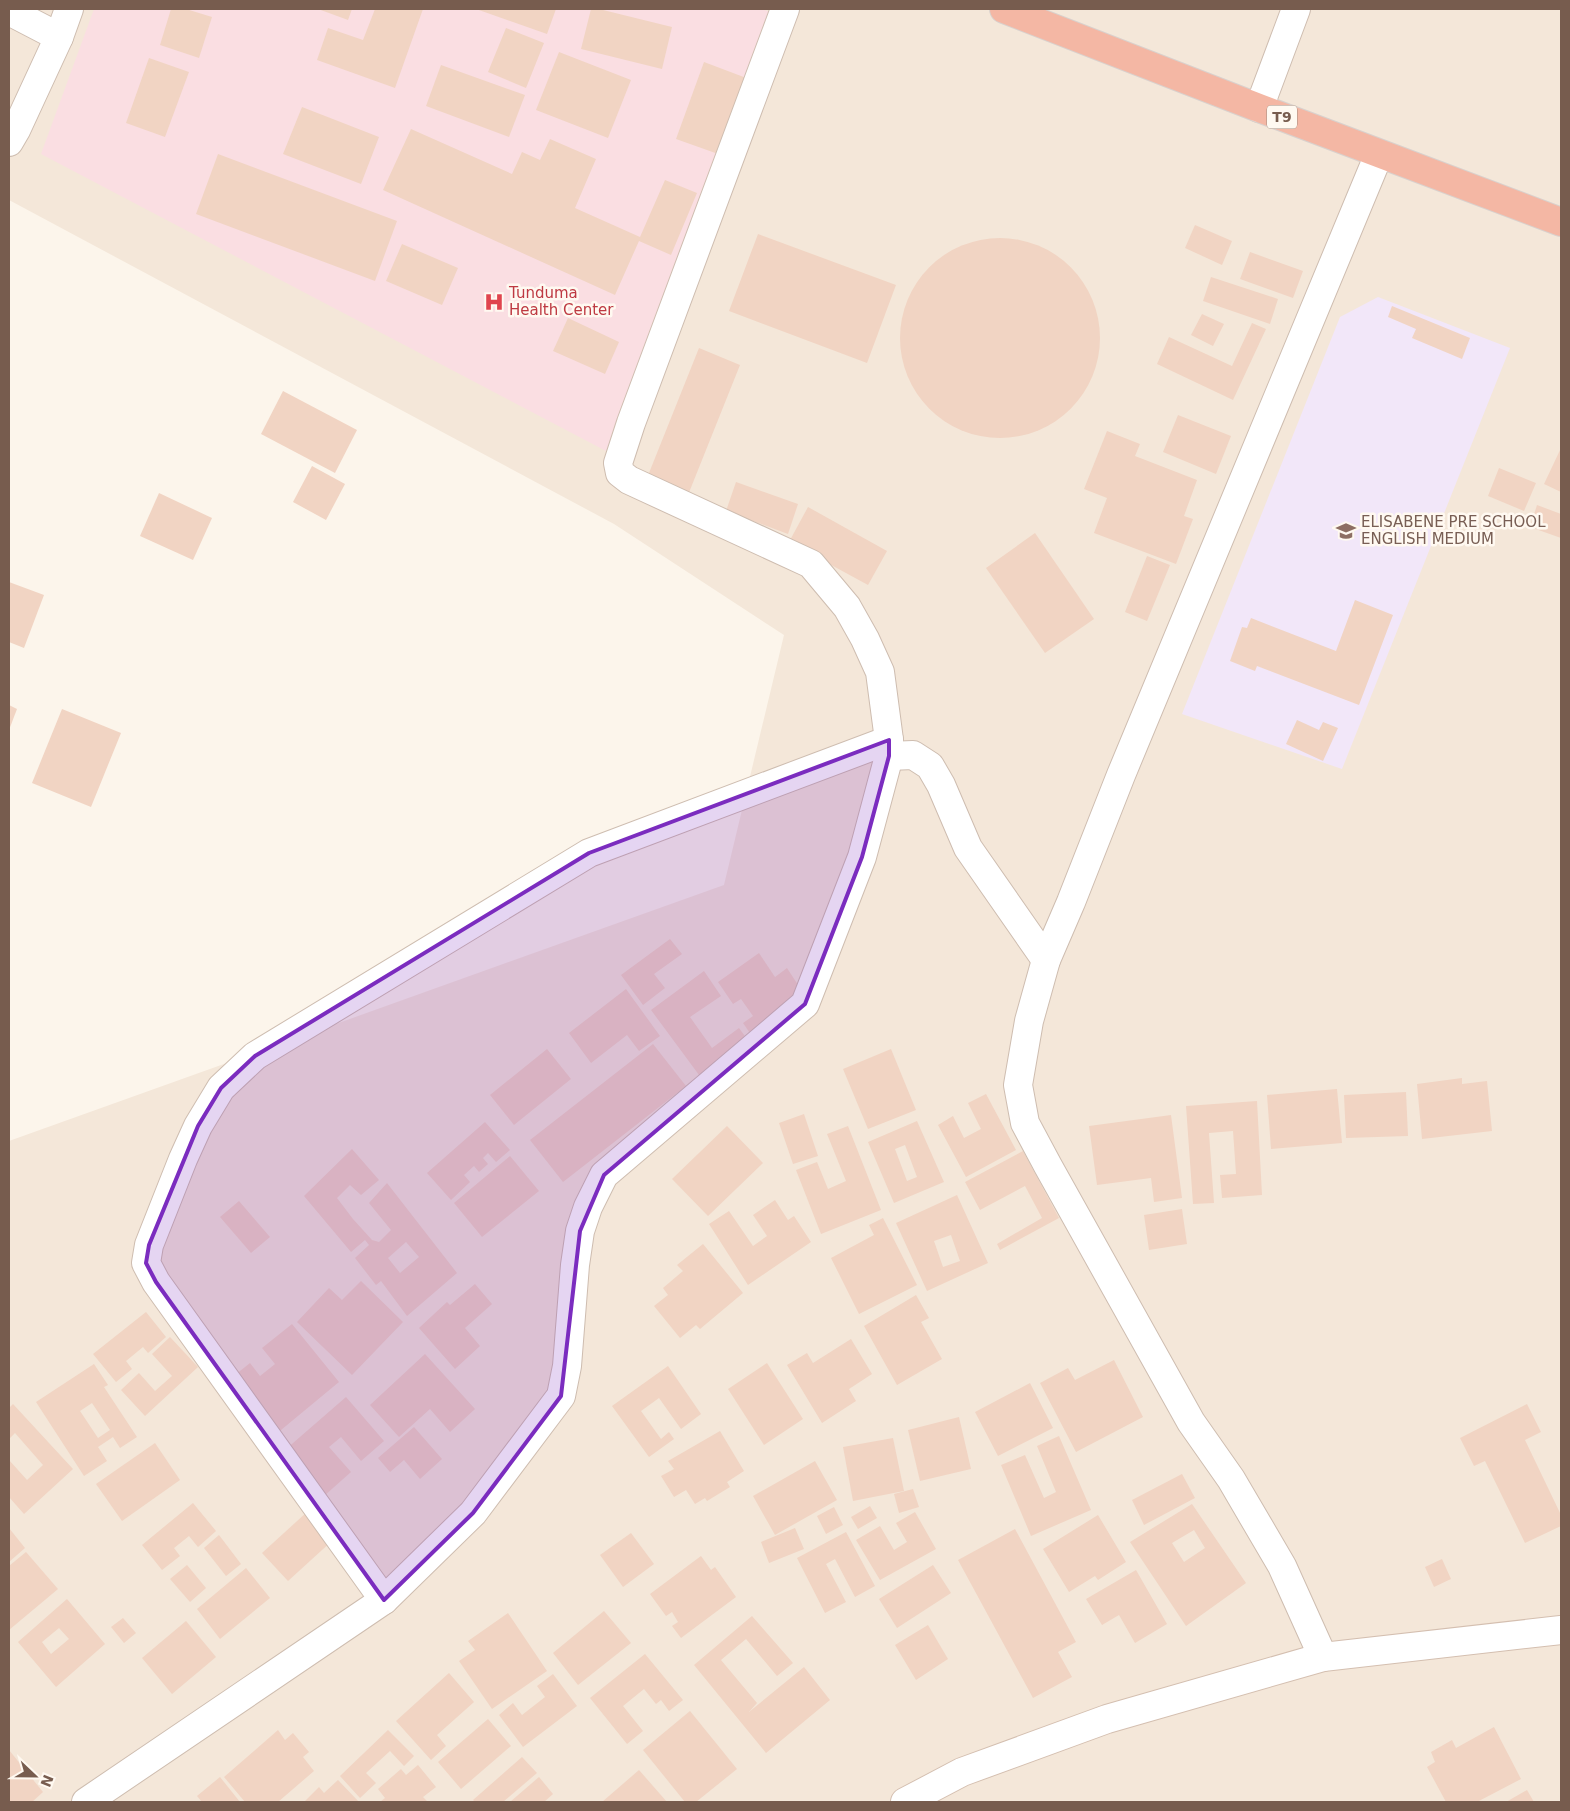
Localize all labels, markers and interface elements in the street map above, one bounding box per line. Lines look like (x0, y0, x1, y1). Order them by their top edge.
road number: T9 (1267, 105, 1297, 128)
place label: Tunduma Health Center (508, 284, 614, 319)
hospital icon: Tunduma Health Center (483, 291, 505, 313)
place label: ELISABENE PRE SCHOOL ENGLISH MEDIUM (1361, 513, 1546, 548)
school or university icon: ELISABENE PRE SCHOOL ENGLISH MEDIUM (1335, 520, 1357, 542)
north arrow (10, 1751, 60, 1801)
text: N (37, 1772, 57, 1789)

